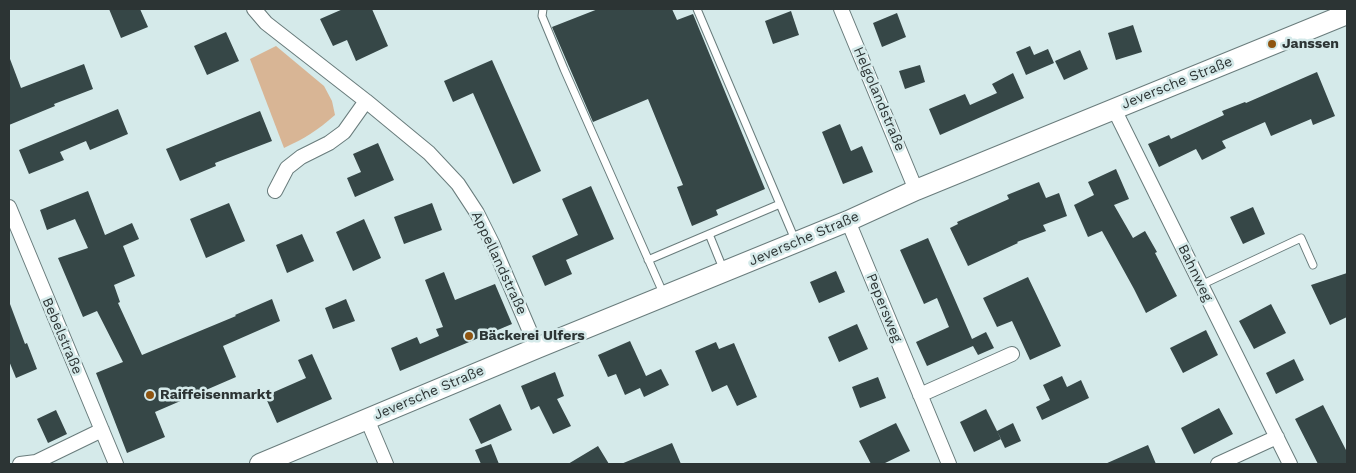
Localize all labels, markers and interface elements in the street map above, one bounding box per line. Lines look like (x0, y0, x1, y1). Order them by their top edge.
place label: Janssen (1282, 36, 1339, 52)
marker: Janssen (1266, 38, 1278, 50)
street label: Helgolandstraße (849, 44, 909, 154)
street label: Jeversche Straße (1119, 53, 1235, 113)
street label: Jeversche Straße (746, 208, 862, 270)
street label: Appellandstraße (468, 209, 530, 317)
street label: Bahnweg (1174, 242, 1216, 304)
street label: Pepersweg (863, 271, 905, 345)
street label: Bebelstraße (38, 295, 86, 377)
place label: Bäckerei Ulfers (479, 328, 585, 344)
marker: Bäckerei Ulfers (463, 330, 475, 342)
street label: Jeversche Straße (371, 362, 487, 424)
place label: Raiffeisenmarkt (160, 387, 272, 403)
marker: Raiffeisenmarkt (144, 389, 156, 401)

